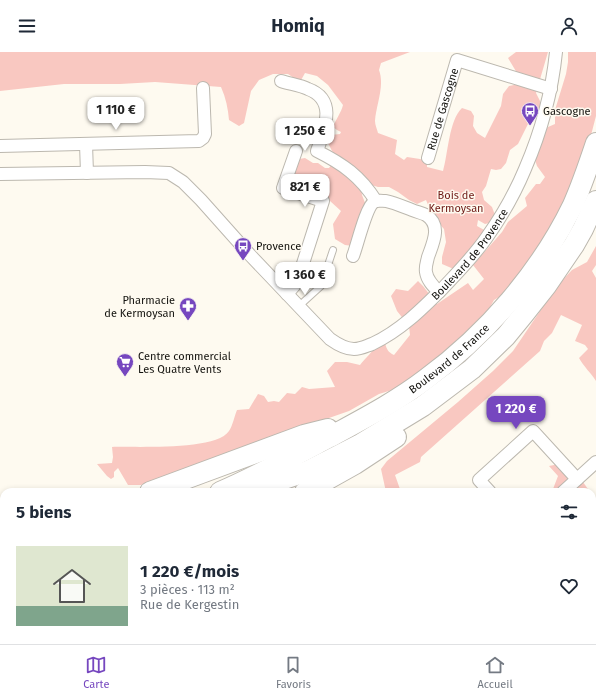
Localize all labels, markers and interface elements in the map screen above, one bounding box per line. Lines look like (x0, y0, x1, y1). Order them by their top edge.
icon: menu (16, 15, 38, 37)
text: Homiq (271, 15, 325, 37)
icon: person (558, 15, 580, 37)
street label: Rue de Gascogne (424, 66, 461, 152)
pin: 1 110 € (79, 97, 153, 131)
bus stop icon: Gascogne (520, 101, 540, 126)
text: 1 110 € (96, 102, 136, 117)
place label: Gascogne (543, 105, 591, 118)
pin: 1 250 € (268, 118, 342, 152)
text: 1 250 € (284, 123, 326, 138)
pin: 821 € (277, 174, 333, 208)
text: 821 € (290, 179, 320, 194)
park label: Bois de Kermoysan (428, 189, 484, 215)
street label: Boulevard de Provence (429, 206, 510, 302)
bus stop icon: Provence (233, 236, 253, 261)
place label: Provence (256, 240, 301, 253)
pin: 1 360 € (268, 262, 342, 296)
text: 1 360 € (284, 267, 326, 282)
place label: Pharmacie de Kermoysan (104, 294, 175, 320)
pharmacy icon: Pharmacie de Kermoysan (178, 296, 198, 321)
street label: Boulevard de France (406, 321, 492, 396)
place label: Centre commercial Les Quatre Vents (138, 350, 231, 376)
supermarket icon: Centre commercial Les Quatre Vents (115, 352, 135, 377)
pin: 1 220 € (479, 396, 553, 430)
text: 1 220 € (496, 401, 536, 416)
icon: filters (558, 501, 580, 523)
text: 5 biens (16, 502, 72, 523)
text: 1 220 €/mois (140, 561, 239, 582)
icon: home (48, 562, 96, 610)
icon: heart (558, 575, 580, 597)
text: 3 pièces · 113 m² (140, 582, 235, 597)
text: Rue de Kergestin (140, 597, 239, 612)
tab: Carte (83, 654, 109, 691)
tab: Favoris (276, 654, 311, 691)
tab: Accueil (477, 654, 513, 691)

